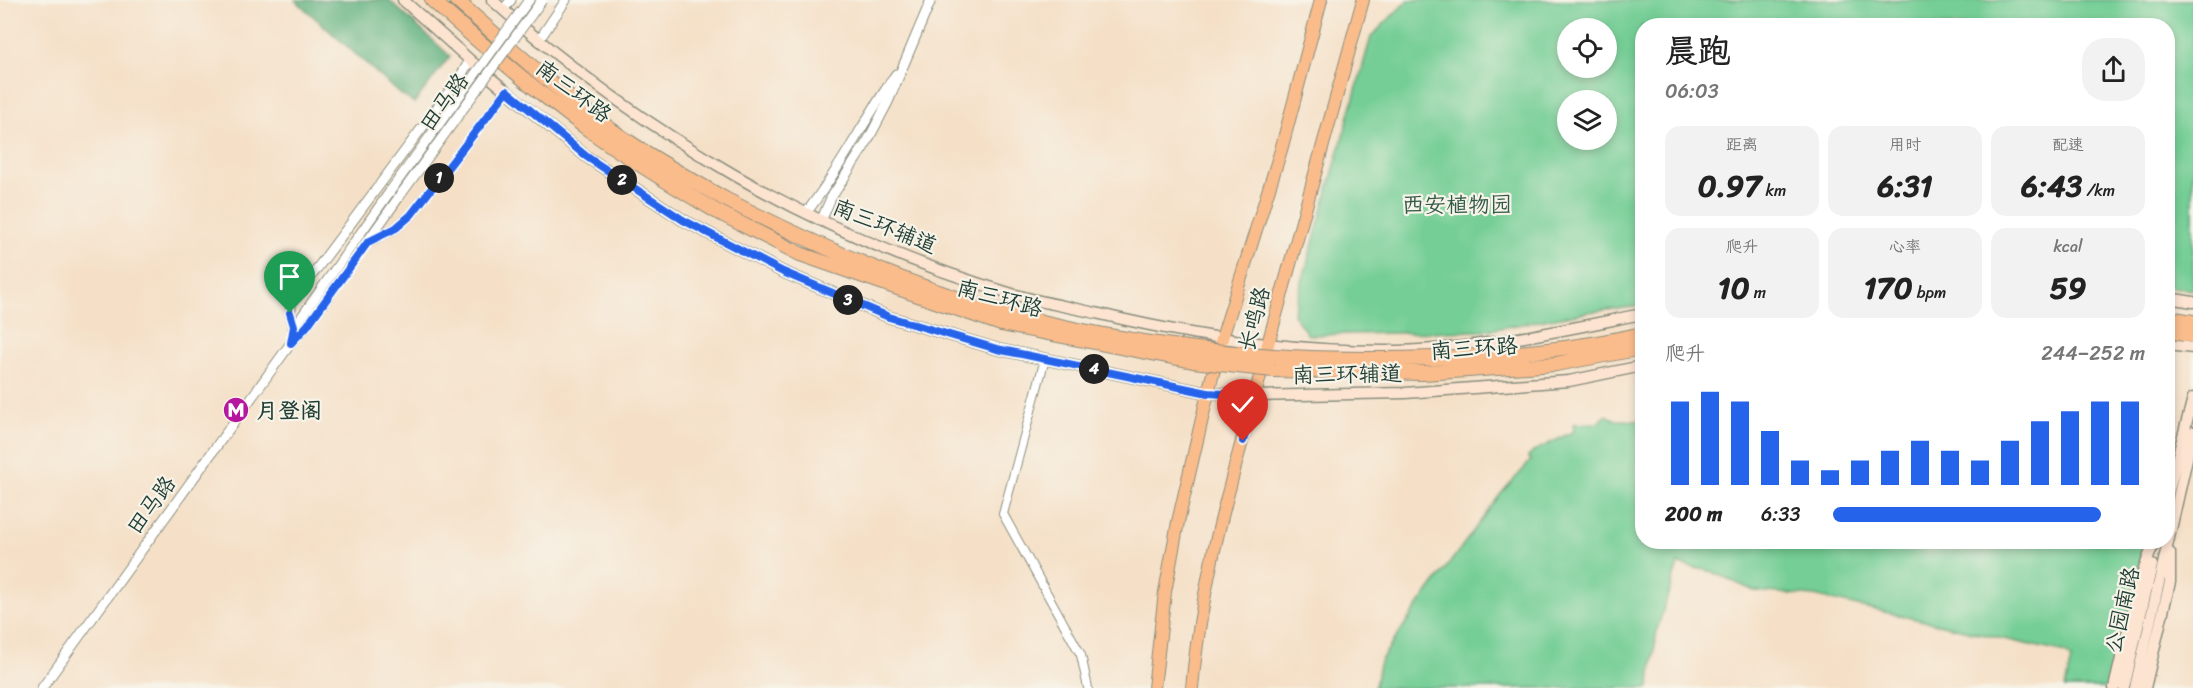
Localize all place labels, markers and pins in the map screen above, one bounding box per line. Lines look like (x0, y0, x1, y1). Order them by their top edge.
pin: 1 (424, 163, 454, 193)
pin: 2 (607, 165, 637, 195)
pin (264, 251, 315, 313)
pin: 3 (833, 285, 863, 315)
pin: 4 (1079, 354, 1109, 384)
pin (1217, 379, 1268, 441)
place label: 月登阁 (256, 391, 322, 430)
metro station icon: 月登阁 (221, 395, 251, 425)

